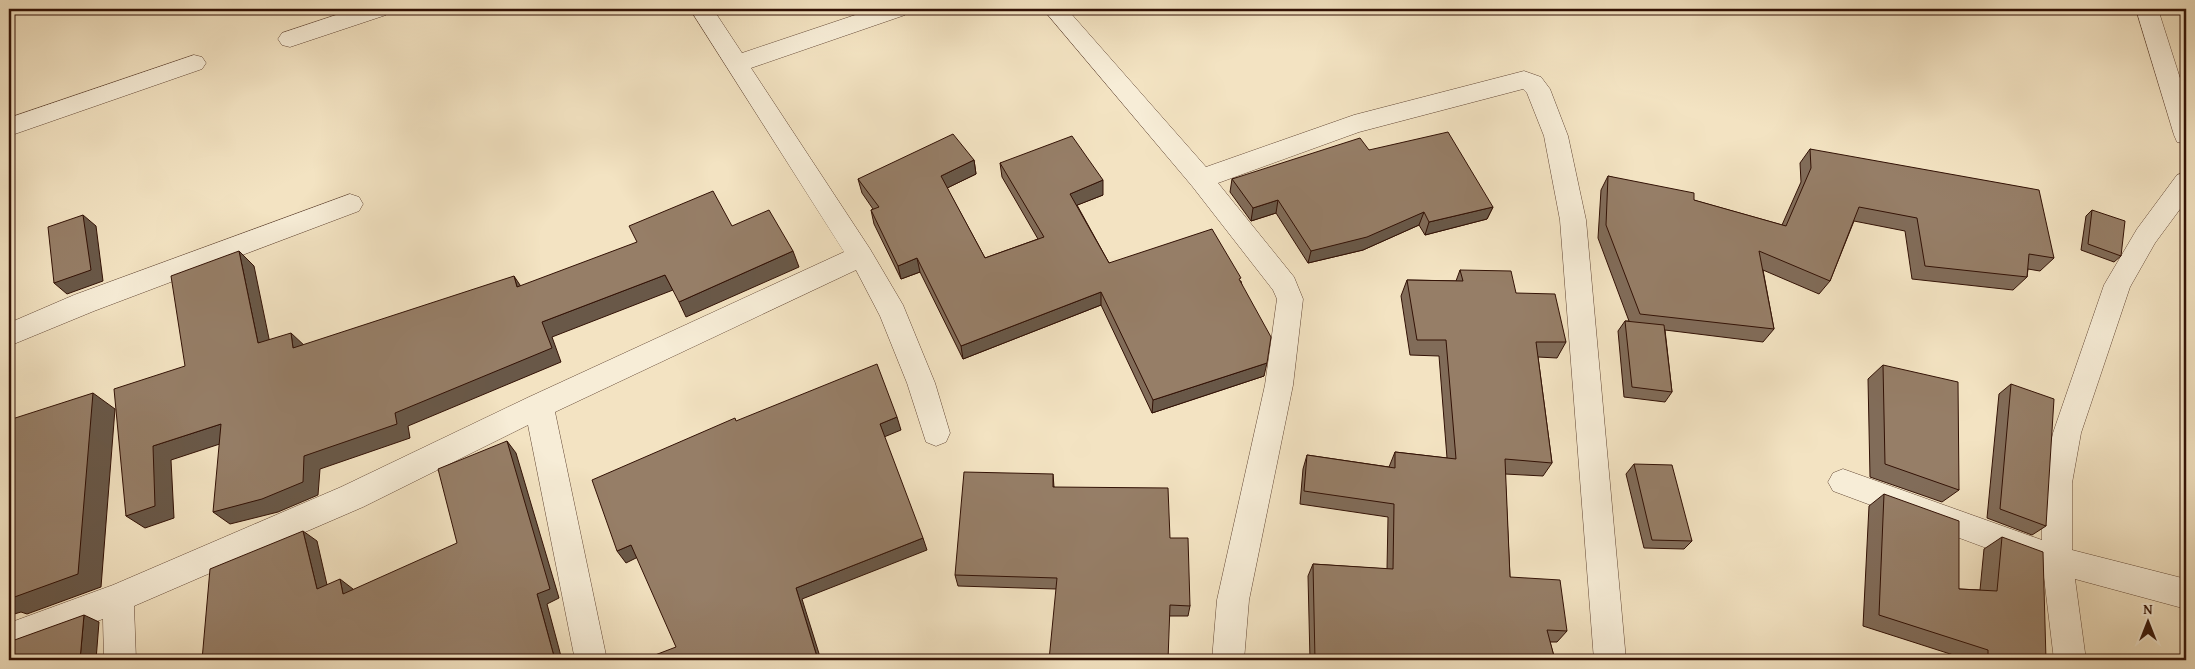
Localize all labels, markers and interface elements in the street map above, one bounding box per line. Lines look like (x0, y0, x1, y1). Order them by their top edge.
north arrow (2122, 596, 2172, 646)
text: N (2143, 599, 2153, 619)

